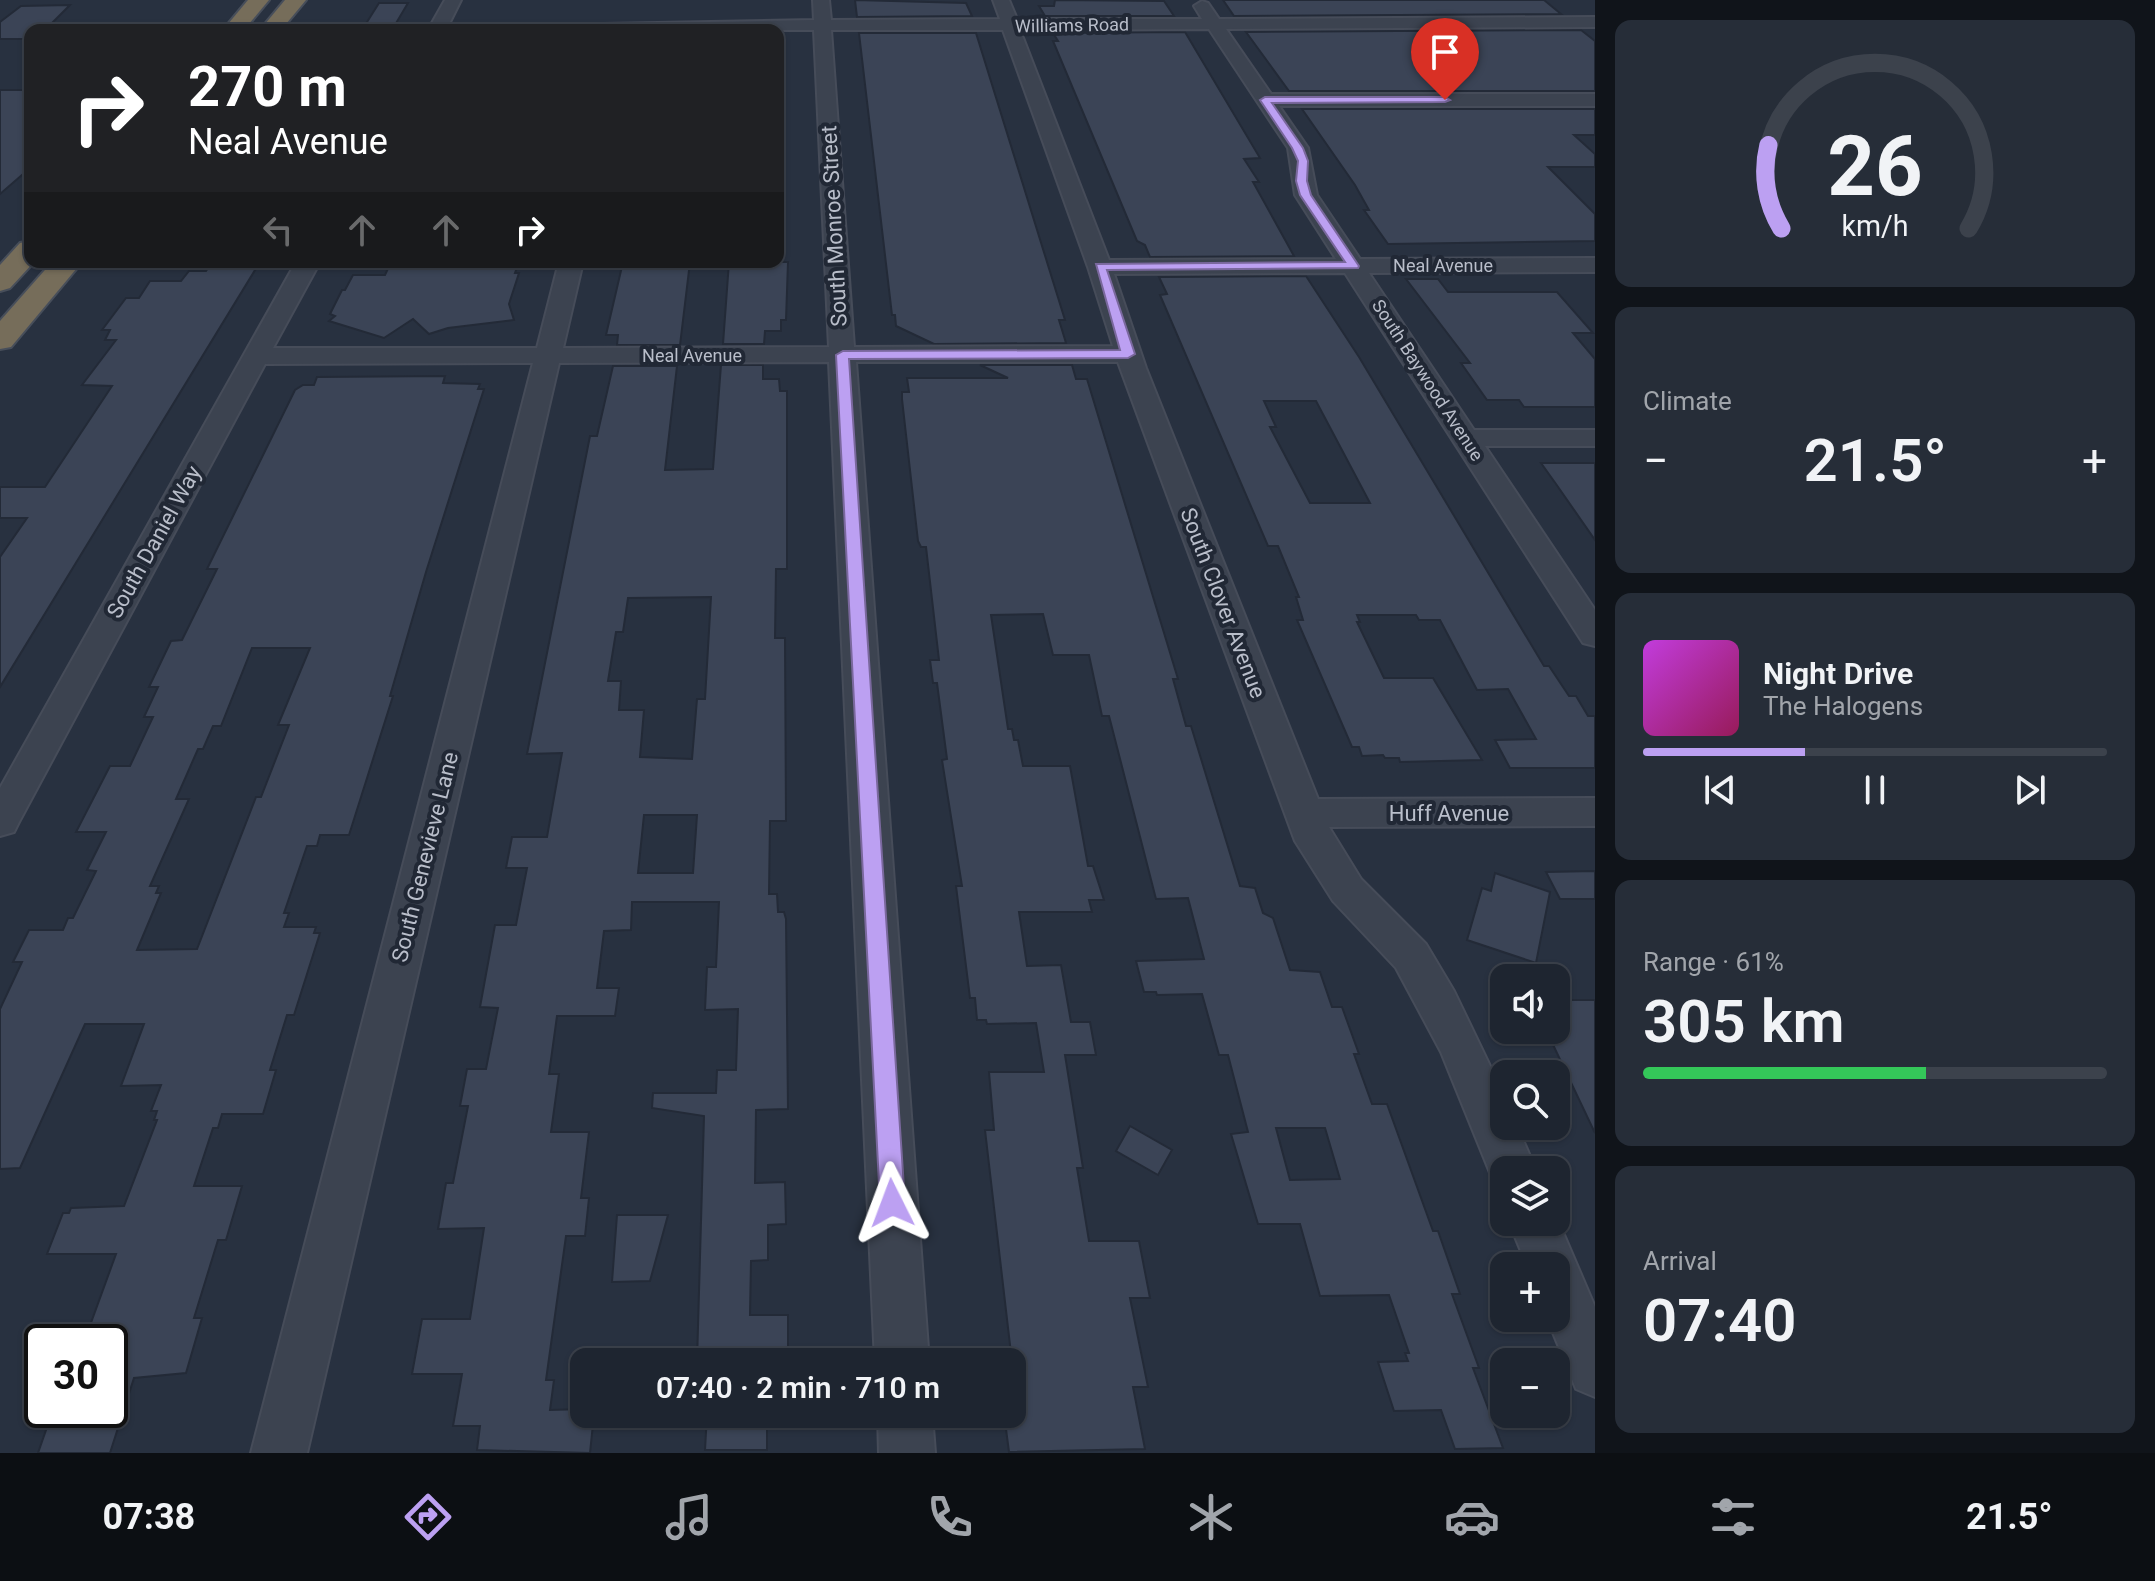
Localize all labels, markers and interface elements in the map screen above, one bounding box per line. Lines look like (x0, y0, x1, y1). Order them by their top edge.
street label: Williams Road (1015, 14, 1129, 36)
pin (1411, 18, 1479, 100)
icon: arrive (1423, 30, 1467, 74)
text: 270 m (188, 54, 347, 120)
icon: right (56, 56, 160, 160)
text: 26 (1827, 118, 1923, 215)
text: Neal Avenue (188, 121, 388, 163)
street label: South Monroe Street (816, 125, 852, 327)
icon: left (256, 208, 300, 252)
icon: ahead (340, 208, 384, 252)
icon: ahead (424, 208, 468, 252)
icon: right (508, 208, 552, 252)
text: km/h (1841, 209, 1909, 243)
street label: Neal Avenue (1393, 255, 1493, 276)
street label: South Baywood Avenue (1368, 295, 1488, 465)
street label: Neal Avenue (642, 345, 742, 366)
text: Climate (1643, 386, 1732, 416)
text: 21.5° (1804, 425, 1947, 496)
text: − (1643, 435, 1668, 487)
text: + (2082, 435, 2107, 487)
street label: South Daniel Way (102, 461, 206, 623)
street label: South Clover Avenue (1175, 504, 1271, 702)
text: Night Drive (1763, 656, 1913, 691)
text: The Halogens (1763, 691, 1923, 721)
street label: South Genevieve Lane (387, 749, 463, 965)
icon: previous (1698, 768, 1742, 812)
icon: pause (1853, 768, 1897, 812)
icon: next (2008, 768, 2052, 812)
street label: Huff Avenue (1389, 801, 1509, 826)
text: Range · 61% (1643, 947, 1784, 977)
map controls (1490, 964, 1570, 1428)
button: sound (1490, 964, 1570, 1044)
text: 305 km (1643, 986, 1845, 1057)
button: search (1490, 1060, 1570, 1140)
button: layers (1490, 1156, 1570, 1236)
position arrow (850, 1161, 934, 1245)
text: Arrival (1643, 1246, 1717, 1276)
button: + (1490, 1252, 1570, 1332)
text: 07:40 (1643, 1285, 1796, 1356)
speed limit sign: 30 (24, 1324, 128, 1428)
button: − (1490, 1348, 1570, 1428)
text: 07:40 · 2 min · 710 m (656, 1370, 940, 1405)
icon: directions (400, 1489, 456, 1545)
icon: music (661, 1489, 717, 1545)
icon: phone (922, 1489, 978, 1545)
icon: climate (1183, 1489, 1239, 1545)
icon: car (1444, 1489, 1500, 1545)
icon: filters (1705, 1489, 1761, 1545)
text: 07:38 (102, 1496, 195, 1538)
text: 21.5° (1966, 1496, 2052, 1538)

